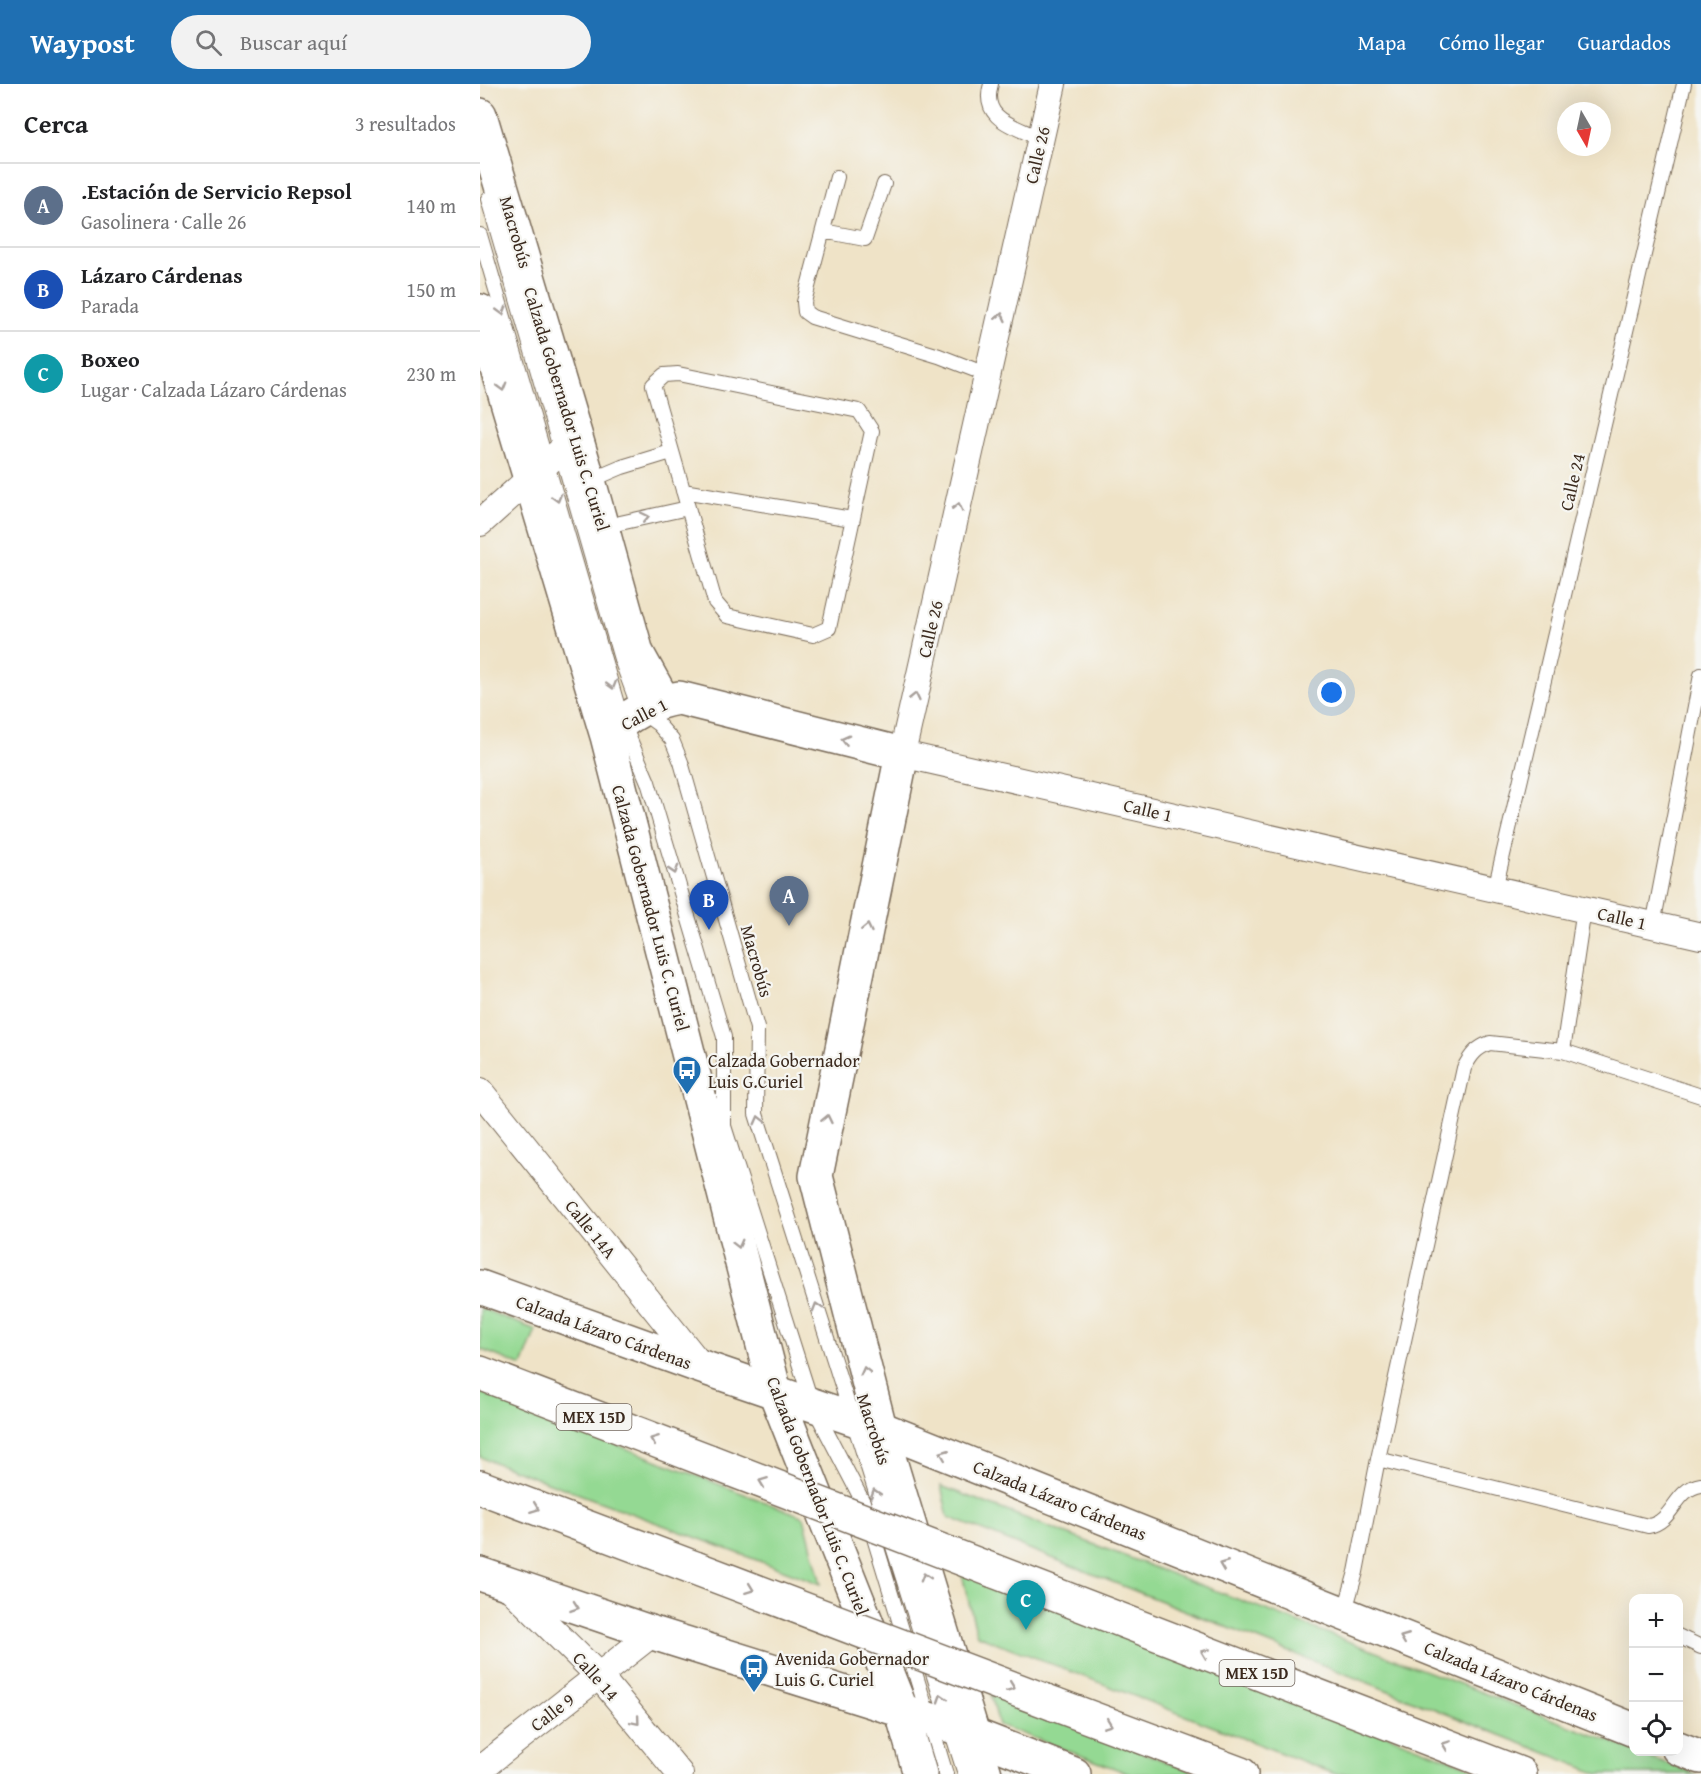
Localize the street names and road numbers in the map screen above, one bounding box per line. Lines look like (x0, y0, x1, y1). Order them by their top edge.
street label: Calle 26 (1017, 124, 1057, 186)
street label: Macrobús (493, 193, 539, 271)
street label: Calzada Gobernador Luis C. Curiel (517, 284, 617, 534)
street label: Calle 24 (1552, 451, 1592, 513)
street label: Calle 26 (910, 598, 950, 660)
street label: Calle 1 (616, 691, 672, 737)
street label: Calzada Gobernador Luis C. Curiel (605, 782, 697, 1034)
street label: Calle 1 (1121, 791, 1175, 829)
street label: Calle 1 (1595, 899, 1649, 937)
street label: Macrobús (734, 922, 780, 1000)
street label: Calle 14A (559, 1194, 623, 1264)
street label: Calzada Lázaro Cárdenas (512, 1288, 696, 1376)
street label: Calzada Gobernador Luis C. Curiel (760, 1373, 876, 1619)
street label: Macrobús (850, 1390, 898, 1468)
road number: MEX 15D (556, 1404, 632, 1430)
street label: Calzada Lázaro Cárdenas (969, 1453, 1151, 1547)
street label: Calzada Lázaro Cárdenas (1420, 1634, 1602, 1728)
street label: Calle 14 (567, 1645, 625, 1707)
road number: MEX 15D (1220, 1660, 1294, 1686)
street label: Calle 9 (524, 1686, 580, 1738)

